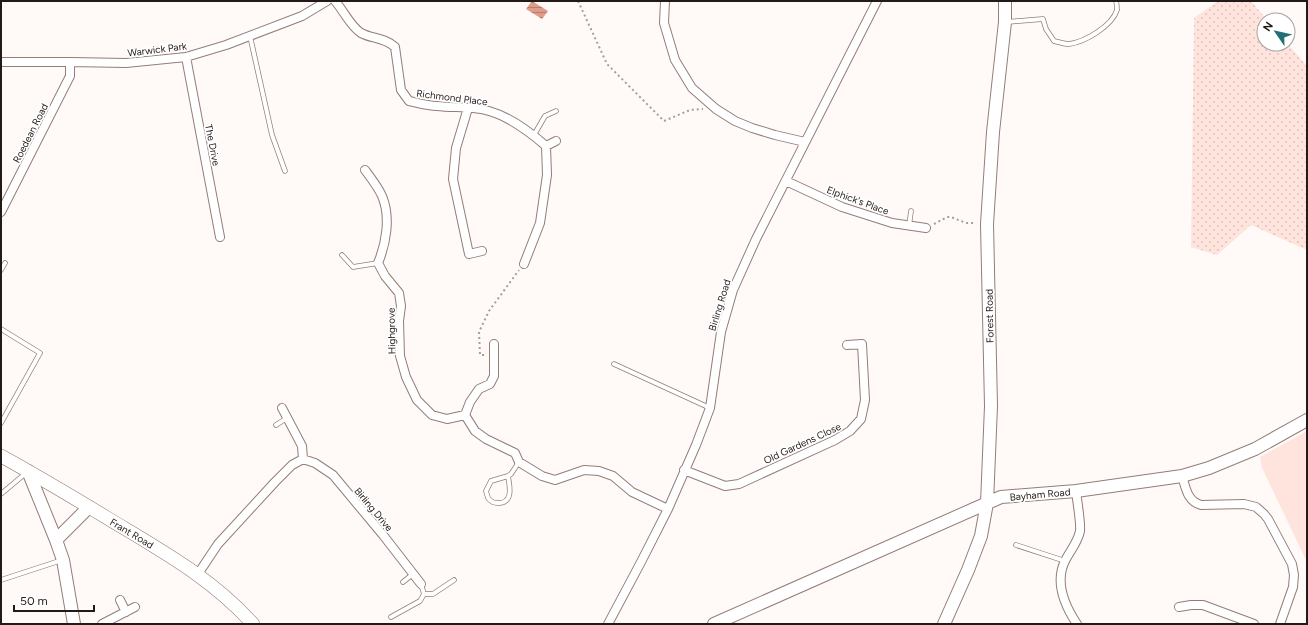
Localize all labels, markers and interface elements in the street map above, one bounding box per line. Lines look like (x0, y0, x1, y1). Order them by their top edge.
north arrow (1256, 12, 1296, 52)
text: N (1260, 20, 1276, 34)
street label: Warwick Park (127, 39, 188, 60)
street label: Richmond Place (416, 87, 489, 108)
street label: Roedean Road (10, 101, 51, 165)
street label: The Drive (202, 123, 223, 168)
street label: Elphick's Place (825, 183, 891, 218)
street label: Birling Road (705, 278, 734, 333)
street label: Forest Road (983, 289, 996, 343)
street label: Highgrove (385, 307, 398, 354)
street label: Old Gardens Close (762, 420, 843, 467)
street label: Birling Drive (351, 485, 396, 534)
street label: Bayham Road (1009, 485, 1071, 504)
street label: Frant Road (108, 515, 156, 552)
scale bar (14, 587, 94, 613)
text: 50 m (20, 594, 48, 608)

